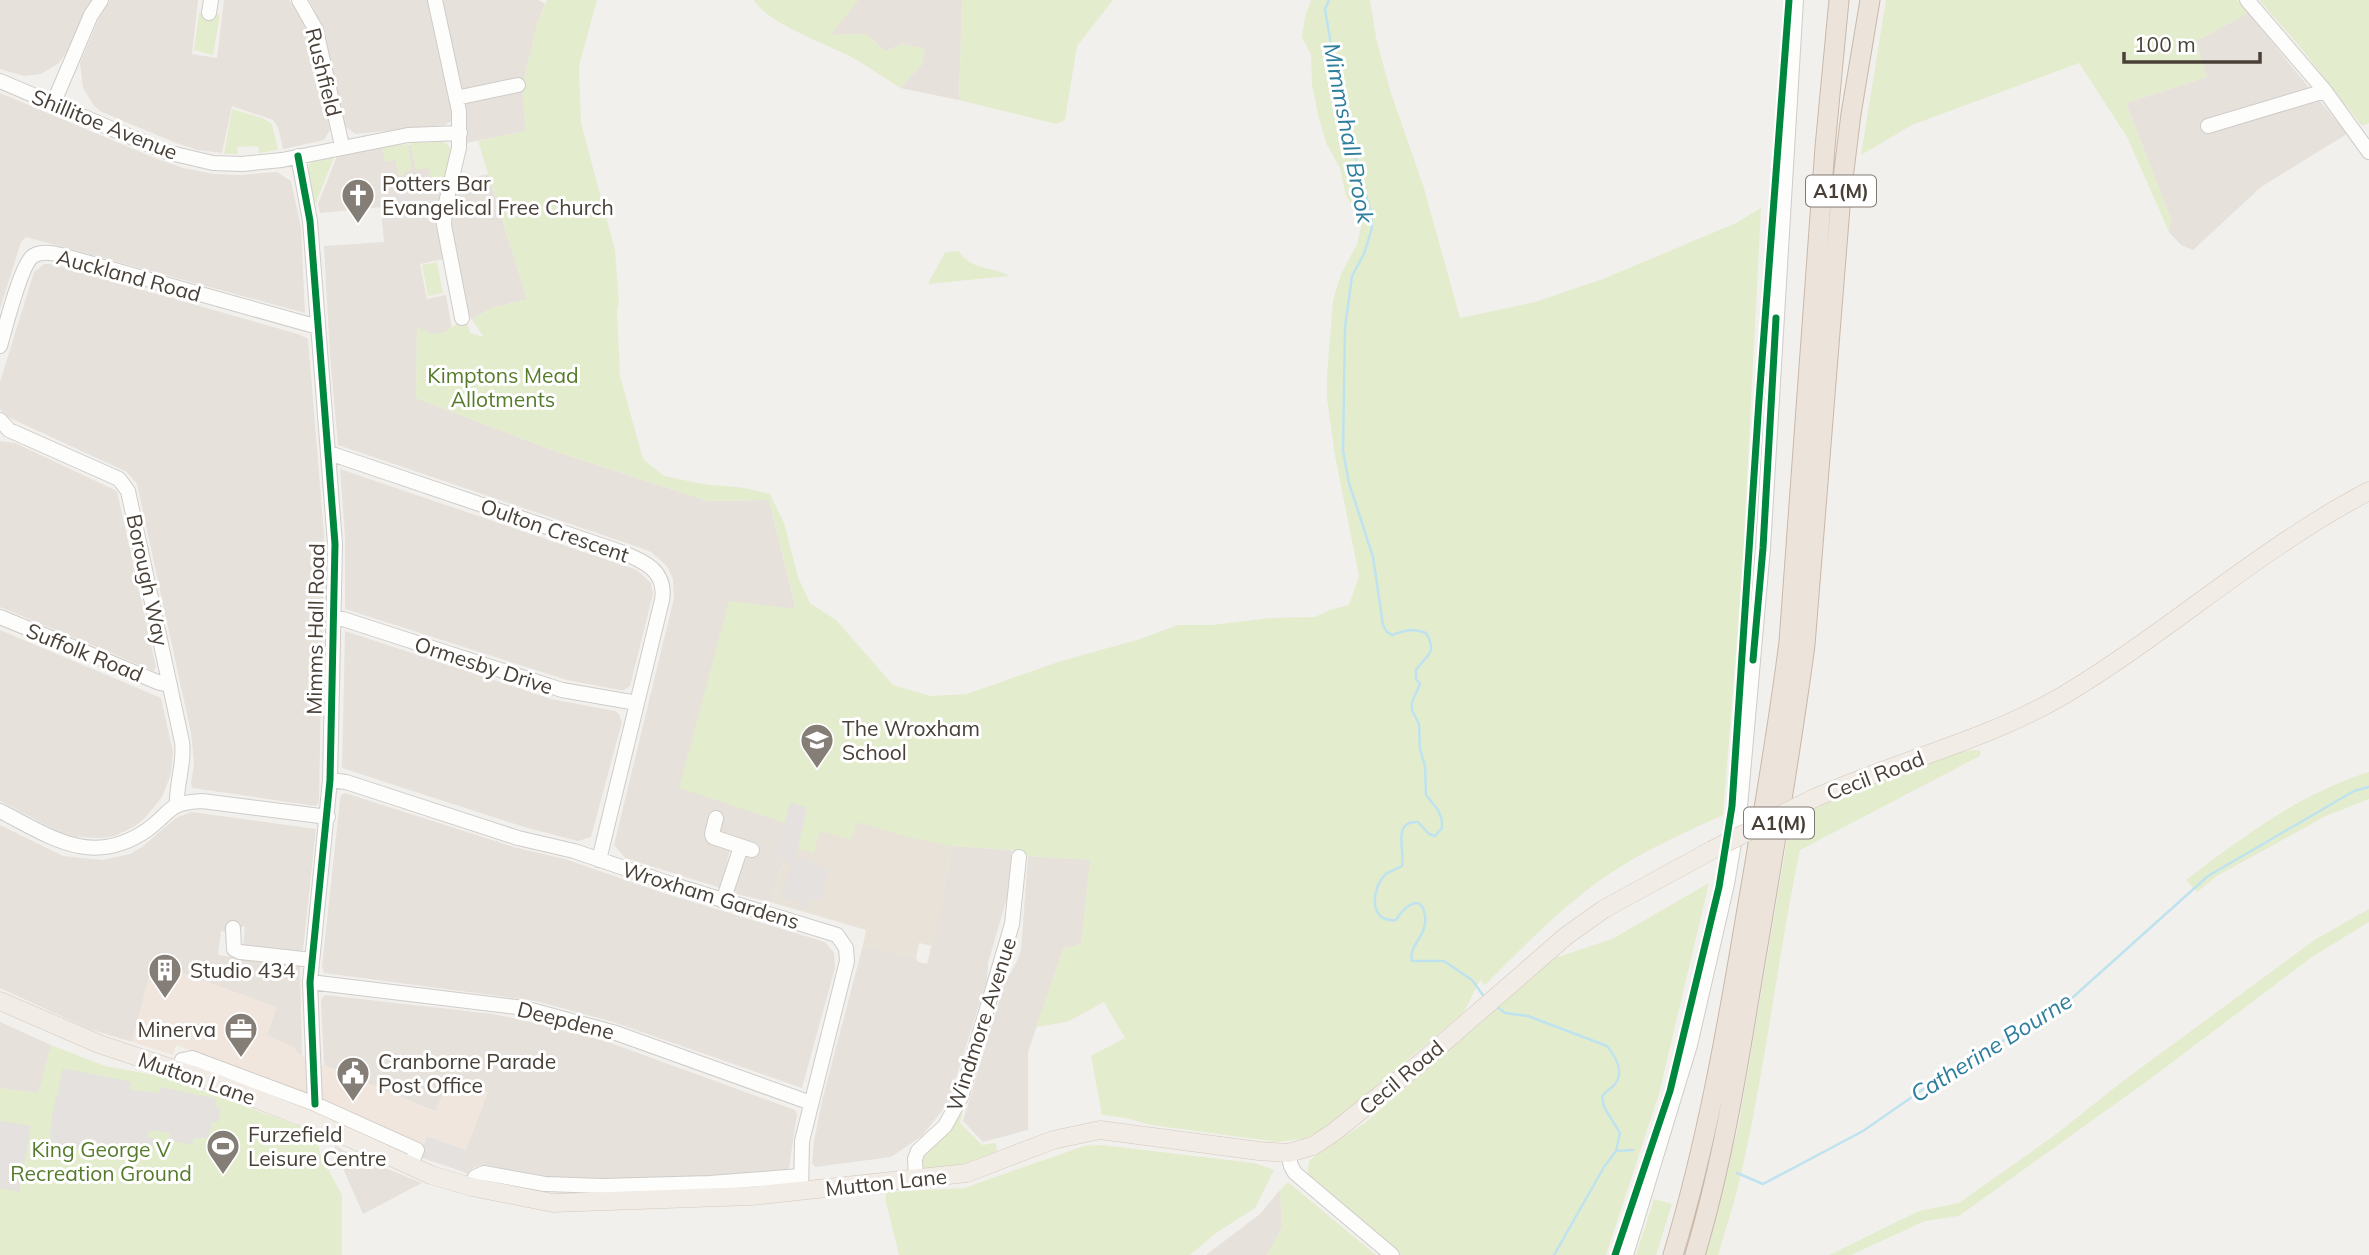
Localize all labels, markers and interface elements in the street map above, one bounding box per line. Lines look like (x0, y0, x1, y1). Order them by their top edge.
scale bar (2124, 21, 2260, 65)
street label: Rushfield (300, 25, 348, 119)
text: 100 m (2134, 31, 2196, 57)
water label: Mimmshall Brook (1317, 40, 1381, 227)
street label: Shillitoe Avenue (28, 83, 182, 165)
place label: Potters Bar Evangelical Free Church (382, 170, 614, 220)
church icon: Potters Bar Evangelical Free Church (339, 176, 377, 225)
road number: A1(M) (1806, 176, 1876, 206)
street label: Auckland Road (54, 243, 204, 307)
park label: Kimptons Mead Allotments (427, 362, 579, 412)
street label: Oulton Crescent (477, 492, 633, 568)
street label: Borough Way (121, 512, 175, 648)
street label: Mimms Hall Road (301, 543, 329, 715)
street label: Suffolk Road (23, 617, 147, 687)
street label: Ormesby Drive (412, 630, 556, 700)
place label: The Wroxham School (842, 715, 980, 765)
school or university icon: The Wroxham School (798, 721, 836, 770)
street label: Cecil Road (1823, 745, 1927, 805)
road number: A1(M) (1744, 808, 1814, 838)
street label: Wroxham Gardens (619, 856, 803, 934)
street label: Windmore Avenue (941, 934, 1021, 1114)
building icon: Studio 434 (146, 951, 184, 1000)
place label: Studio 434 (190, 957, 296, 983)
water label: Catherine Bourne (1905, 986, 2077, 1108)
street label: Deepdene (515, 995, 617, 1045)
office icon: Minerva (222, 1010, 260, 1059)
place label: Minerva (137, 1016, 216, 1042)
street label: Cecil Road (1353, 1034, 1449, 1120)
street label: Mutton Lane (135, 1046, 259, 1110)
place label: Cranborne Parade Post Office (378, 1048, 556, 1098)
public building icon: Cranborne Parade Post Office (334, 1054, 372, 1103)
place label: Furzefield Leisure Centre (248, 1121, 386, 1171)
sports icon: Furzefield Leisure Centre (204, 1127, 242, 1176)
park label: King George V Recreation Ground (10, 1136, 192, 1186)
street label: Mutton Lane (824, 1163, 948, 1201)

